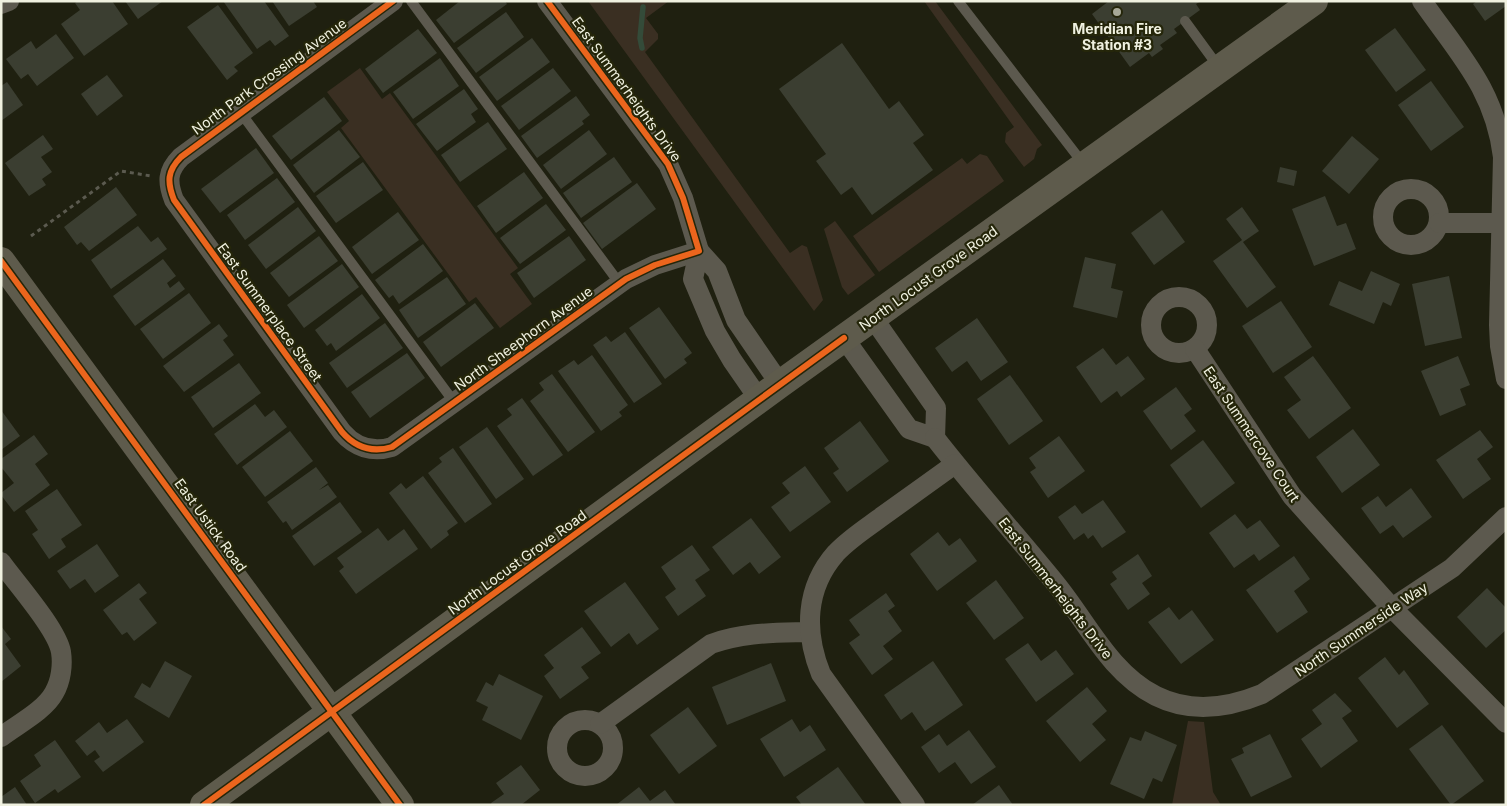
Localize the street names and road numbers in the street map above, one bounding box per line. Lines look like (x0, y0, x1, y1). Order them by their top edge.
street label: East Summerheights Drive (569, 13, 685, 165)
street label: North Park Crossing Avenue (188, 14, 350, 138)
street label: North Locust Grove Road (856, 222, 1000, 334)
street label: East Summerplace Street (214, 239, 326, 385)
street label: North Sheephorn Avenue (450, 282, 596, 394)
street label: East Summercove Court (1200, 363, 1304, 505)
street label: East Ustick Road (171, 475, 251, 575)
street label: North Locust Grove Road (445, 506, 589, 618)
street label: East Summerheights Drive (995, 514, 1117, 662)
street label: North Summerside Way (1291, 578, 1431, 680)

